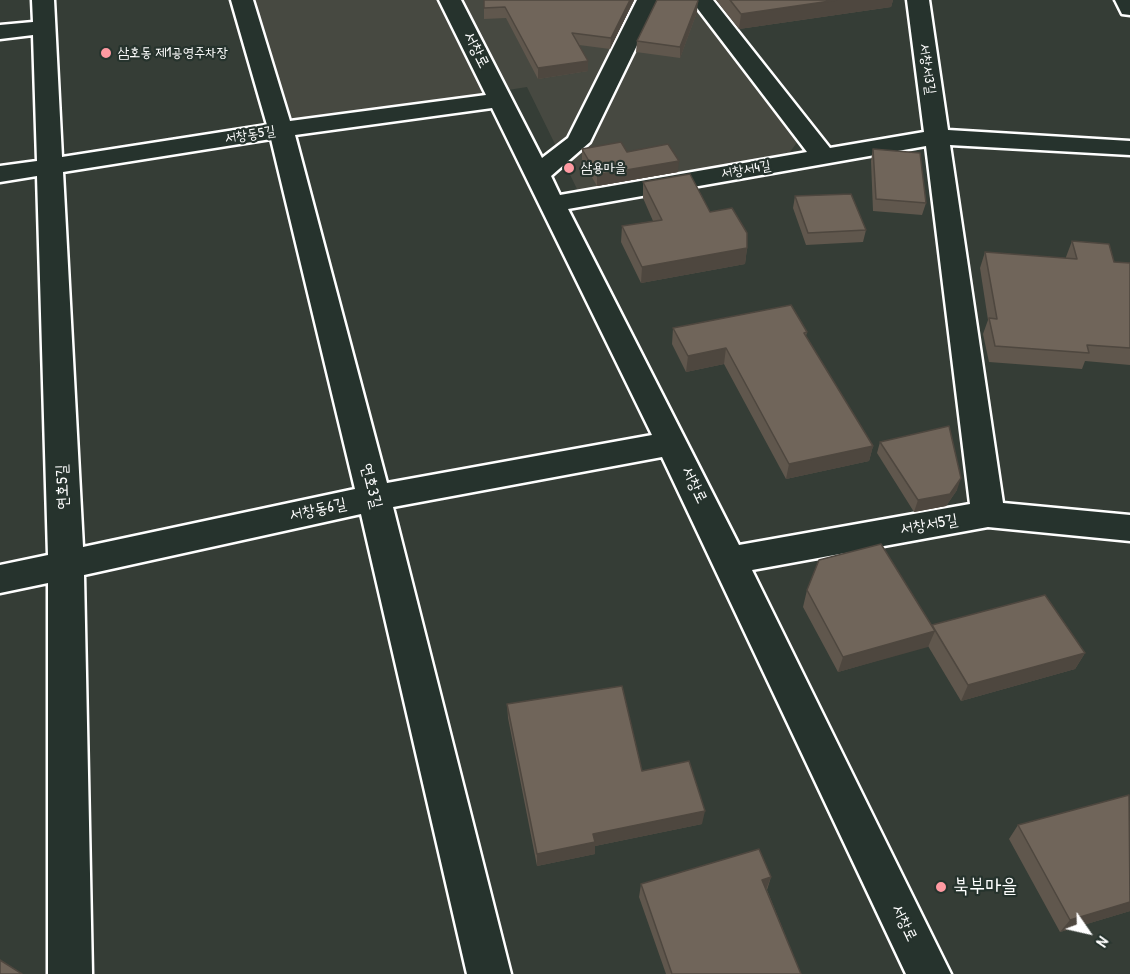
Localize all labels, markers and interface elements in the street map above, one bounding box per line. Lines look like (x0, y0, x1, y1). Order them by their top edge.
street label: 서창로 (459, 28, 493, 72)
street label: 서창서3길 (915, 42, 939, 96)
place label: 삼호동 제1공영주차장 (118, 45, 228, 61)
marker: 삼호동 제1공영주차장 (99, 46, 113, 60)
street label: 서창동5길 (224, 123, 276, 147)
street label: 서창서4길 (720, 157, 772, 183)
place label: 삼용마을 (581, 160, 626, 176)
marker: 삼용마을 (562, 161, 576, 175)
street label: 연호3길 (356, 461, 386, 511)
street label: 서창로 (677, 463, 711, 507)
street label: 연호5길 (53, 464, 73, 510)
street label: 서창동6길 (288, 495, 348, 525)
street label: 서창서5길 (899, 510, 959, 540)
place label: 북부마을 (953, 875, 1017, 899)
marker: 북부마을 (934, 880, 948, 894)
street label: 서창로 (887, 901, 921, 945)
north arrow (1058, 902, 1118, 962)
text: N (1091, 932, 1114, 952)

